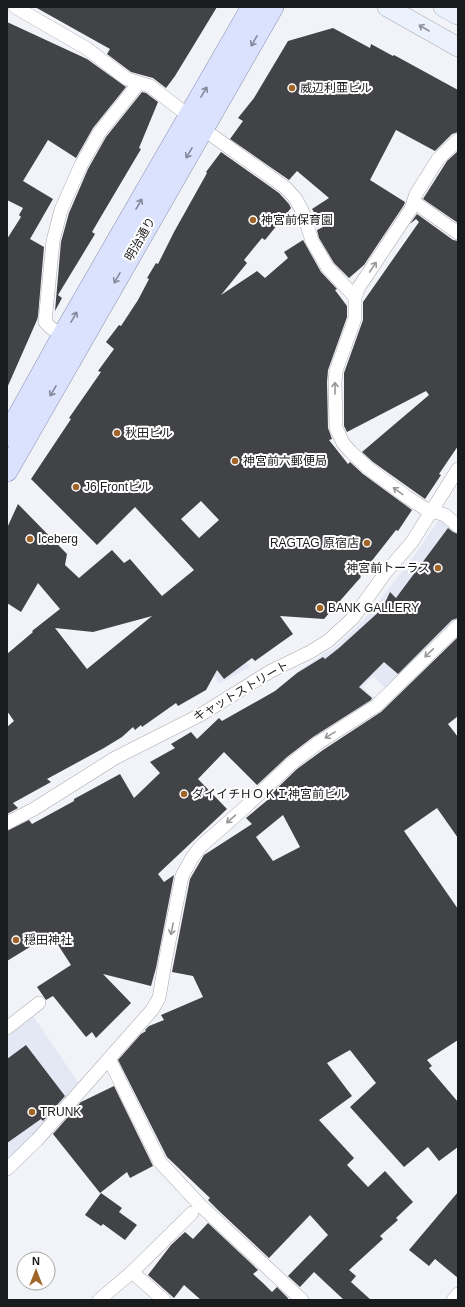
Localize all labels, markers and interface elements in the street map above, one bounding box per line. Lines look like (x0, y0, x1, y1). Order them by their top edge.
one-way arrow (418, 23, 430, 31)
one-way arrow (249, 35, 257, 47)
place label: 威辺利亜ビル (300, 81, 372, 95)
marker: 威辺利亜ビル (287, 83, 297, 93)
one-way arrow (200, 87, 208, 98)
one-way arrow (184, 147, 192, 159)
one-way arrow (135, 198, 143, 210)
place label: 神宮前保育園 (261, 213, 333, 227)
street label: 明治通り (122, 215, 158, 263)
marker: 神宮前保育園 (248, 215, 258, 225)
one-way arrow (369, 262, 377, 273)
one-way arrow (113, 272, 121, 284)
one-way arrow (70, 311, 78, 323)
one-way arrow (331, 382, 339, 395)
one-way arrow (48, 385, 56, 397)
place label: 秋田ビル (125, 426, 173, 440)
marker: 秋田ビル (112, 428, 122, 438)
place label: 神宮前六郵便局 (243, 454, 327, 468)
marker: 神宮前六郵便局 (230, 456, 240, 466)
place label: J6 Frontビル (84, 480, 152, 494)
marker: J6 Frontビル (71, 482, 81, 492)
one-way arrow (393, 487, 404, 495)
place label: Iceberg (38, 532, 78, 546)
marker: Iceberg (25, 534, 35, 544)
place label: RAGTAG 原宿店 (270, 536, 359, 550)
marker: RAGTAG 原宿店 (362, 538, 372, 548)
place label: 神宮前トーラス (346, 561, 430, 575)
marker: 神宮前トーラス (433, 563, 443, 573)
place label: BANK GALLERY (328, 601, 419, 615)
marker: BANK GALLERY (315, 603, 325, 613)
one-way arrow (424, 648, 434, 658)
street label: キャットストリート (191, 658, 291, 724)
one-way arrow (324, 732, 336, 740)
place label: ダイイチＨＯＫＩ神宮前ビル (192, 787, 348, 801)
marker: ダイイチＨＯＫＩ神宮前ビル (179, 789, 189, 799)
one-way arrow (226, 815, 236, 824)
one-way arrow (167, 922, 175, 935)
place label: 穏田神社 (24, 933, 72, 947)
marker: 穏田神社 (11, 935, 21, 945)
place label: TRUNK (40, 1105, 81, 1119)
marker: TRUNK (27, 1107, 37, 1117)
north arrow (16, 1251, 56, 1291)
text: N (32, 1255, 40, 1267)

